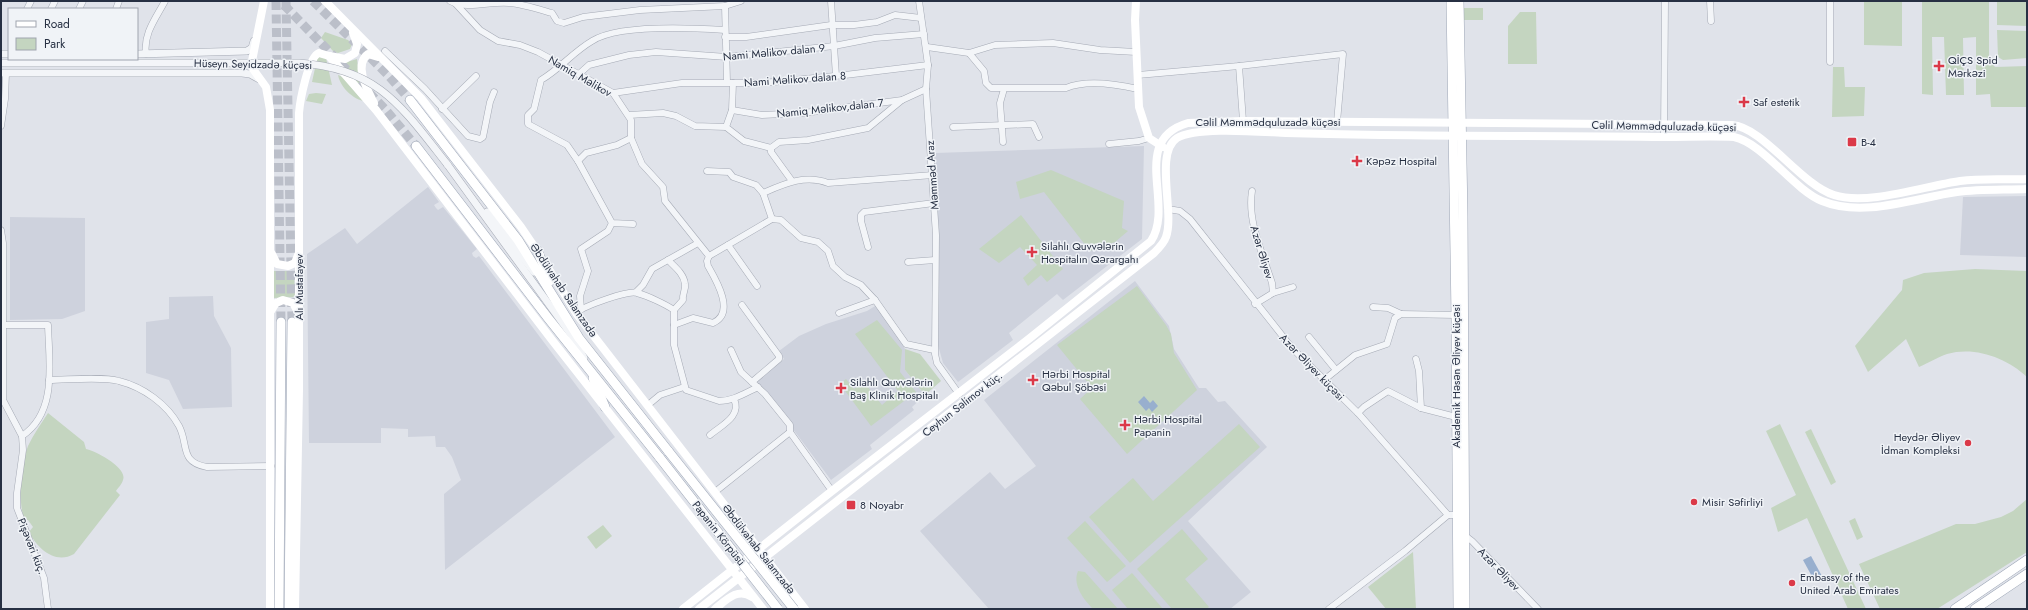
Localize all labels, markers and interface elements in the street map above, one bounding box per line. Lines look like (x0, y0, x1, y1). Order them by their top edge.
legend (8, 8, 138, 60)
text: Road (44, 15, 70, 33)
text: Park (44, 35, 66, 53)
street label: Nami Məlikov dalan 9 (722, 40, 826, 64)
street label: Namiq Məlikov (545, 51, 615, 101)
place label: QİÇS Spid Mərkəzi (1948, 52, 1998, 81)
street label: Hüseyn Seyidzadə küçəsi (194, 55, 312, 73)
marker: QİÇS Spid Mərkəzi (1933, 60, 1945, 72)
street label: Nami Məlikov dalan 8 (744, 67, 846, 91)
street label: Namiq Məlikov,dalan 7 (776, 94, 885, 122)
place label: Saf estetik (1753, 94, 1800, 110)
marker: Saf estetik (1738, 96, 1750, 108)
street label: Cəlil Məmmədquluzadə küçəsi (1195, 114, 1341, 130)
street label: Cəlil Məmmədquluzadə küçəsi (1591, 117, 1737, 135)
place label: B-4 (1861, 134, 1876, 150)
marker: B-4 (1846, 136, 1858, 148)
street label: Məmməd Araz (922, 140, 942, 210)
place label: Kəpəz Hospital (1366, 153, 1437, 169)
marker: Kəpəz Hospital (1351, 155, 1363, 167)
street label: Azər Əliyev (1246, 223, 1278, 281)
place label: Silahlı Quvvələrin Hospitalın Qərargahı (1041, 238, 1139, 267)
street label: Əbdülvahab Salamzadə (527, 240, 601, 340)
marker: Silahlı Quvvələrin Hospitalın Qərargahı (1026, 246, 1038, 258)
street label: Alı Mustafayev (291, 254, 307, 320)
street label: Akademik Həsən Əliyev küçəsi (1448, 304, 1464, 448)
street label: Azər Əliyev küçəsi (1276, 330, 1348, 404)
place label: Hərbi Hospital Qəbul Şöbəsi (1042, 366, 1110, 395)
street label: Ceyhun Səlimov küç. (919, 368, 1005, 440)
place label: Silahlı Quvvələrin Baş Klinik Hospitalı (850, 374, 938, 403)
marker: Hərbi Hospital Qəbul Şöbəsi (1027, 374, 1039, 386)
marker: Silahlı Quvvələrin Baş Klinik Hospitalı (835, 382, 847, 394)
place label: Hərbi Hospital Papanin (1134, 411, 1202, 440)
marker: Hərbi Hospital Papanin (1119, 419, 1131, 431)
place label: Heydər Əliyev İdman Kompleksi (1881, 429, 1960, 458)
marker: Heydər Əliyev İdman Kompleksi (1963, 438, 1973, 448)
place label: Misir Səfirliyi (1702, 494, 1763, 510)
street label: Papanin Körpüsü (689, 497, 749, 569)
place label: 8 Noyabr (860, 497, 904, 513)
marker: Misir Səfirliyi (1689, 497, 1699, 507)
marker: 8 Noyabr (845, 499, 857, 511)
street label: Əbdülvahab Salamzadə (719, 501, 799, 597)
street label: Pişəvəri küç. (13, 515, 51, 577)
street label: Azər Əliyev (1474, 544, 1524, 594)
place label: Embassy of the United Arab Emirates (1800, 569, 1899, 598)
marker: Embassy of the United Arab Emirates (1787, 578, 1797, 588)

